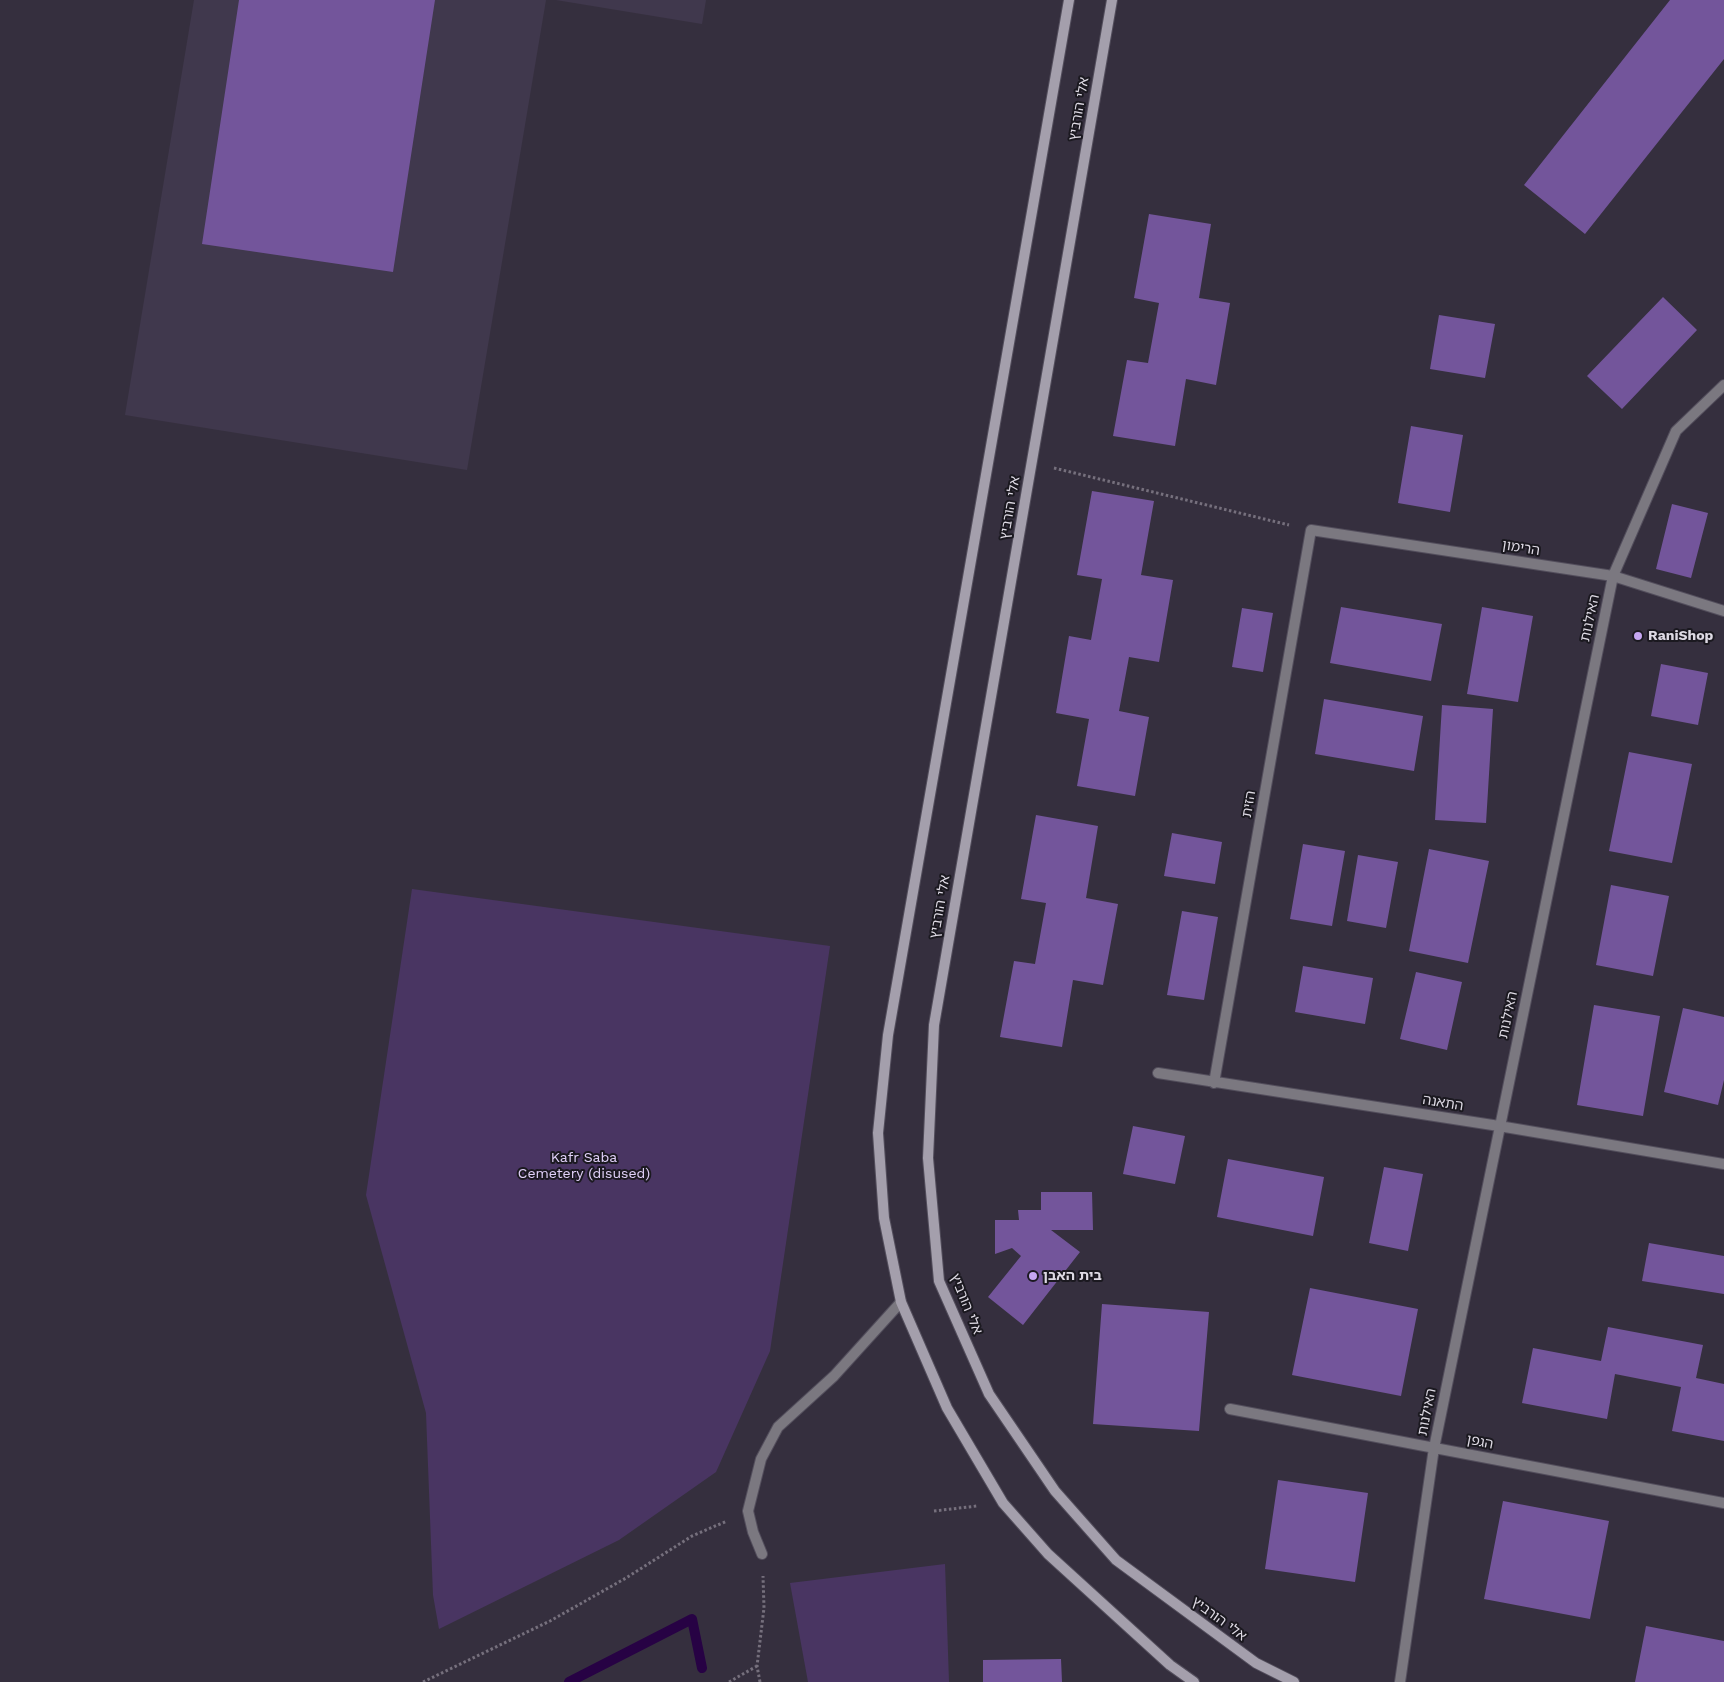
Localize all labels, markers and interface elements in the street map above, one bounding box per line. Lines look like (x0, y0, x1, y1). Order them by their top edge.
street label: אלי הורביץ (1065, 76, 1093, 142)
street label: אלי הורביץ (996, 475, 1024, 541)
street label: הרימון (1501, 537, 1541, 559)
street label: האילנות (1577, 593, 1603, 643)
place label: RaniShop (1648, 628, 1713, 644)
marker: RaniShop (1632, 630, 1644, 642)
street label: הזית (1238, 789, 1260, 819)
street label: אלי הורביץ (926, 874, 954, 940)
street label: האילנות (1495, 990, 1521, 1040)
street label: התאנה (1421, 1091, 1465, 1115)
park label: Kafr Saba Cemetery (disused) (518, 1150, 650, 1182)
place label: בית האבן (1043, 1268, 1102, 1284)
marker: בית האבן (1027, 1270, 1039, 1282)
street label: אלי הורביץ (946, 1271, 986, 1337)
street label: האילנות (1414, 1387, 1440, 1437)
street label: הגפן (1465, 1431, 1495, 1453)
street label: אלי הורביץ (1188, 1593, 1250, 1645)

